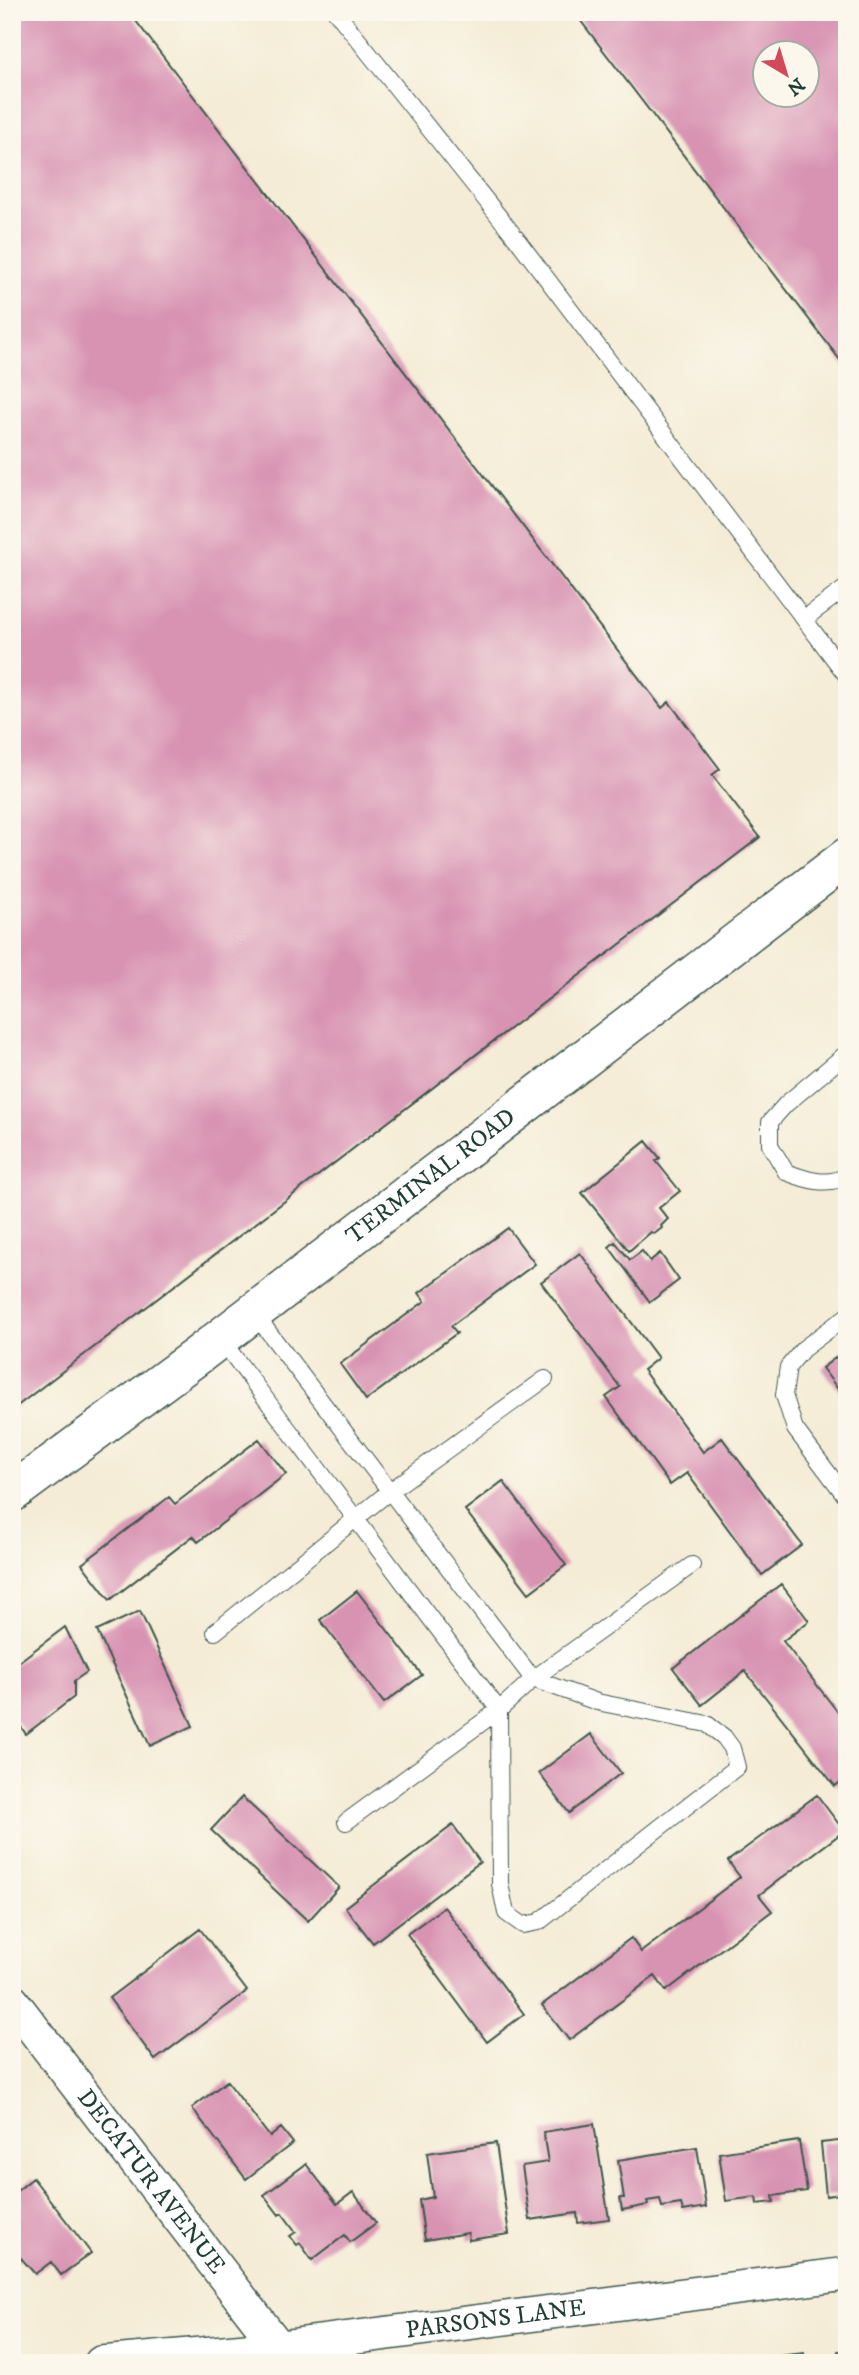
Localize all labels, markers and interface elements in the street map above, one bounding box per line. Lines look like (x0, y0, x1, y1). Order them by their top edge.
north arrow (750, 38, 820, 108)
text: N (782, 72, 809, 100)
street label: TERMINAL ROAD (340, 1102, 522, 1251)
street label: DECATUR AVENUE (71, 2083, 232, 2280)
street label: PARSONS LANE (404, 2293, 587, 2346)

